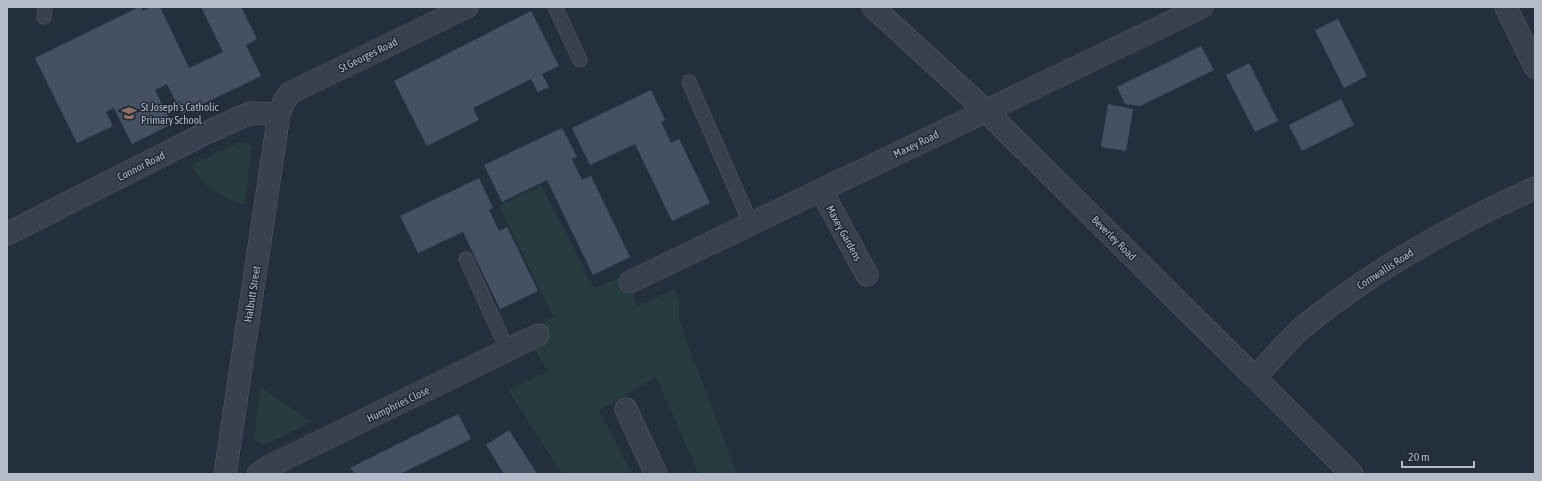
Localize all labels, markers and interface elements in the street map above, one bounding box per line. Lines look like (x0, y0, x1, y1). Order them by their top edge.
street label: St Georges Road (337, 36, 399, 74)
place label: St Joseph's Catholic Primary School (141, 101, 220, 126)
school or university icon: St Joseph's Catholic Primary School (120, 104, 138, 122)
street label: Maxey Road (891, 128, 941, 160)
street label: Connor Road (115, 149, 167, 183)
street label: Maxey Gardens (824, 203, 864, 263)
street label: Beverley Road (1089, 213, 1139, 263)
street label: Cornwallis Road (1354, 246, 1416, 292)
street label: Halbutt Street (242, 265, 262, 323)
street label: Humphries Close (365, 384, 431, 424)
scale bar (1402, 443, 1474, 469)
text: 20 m (1408, 450, 1430, 464)

